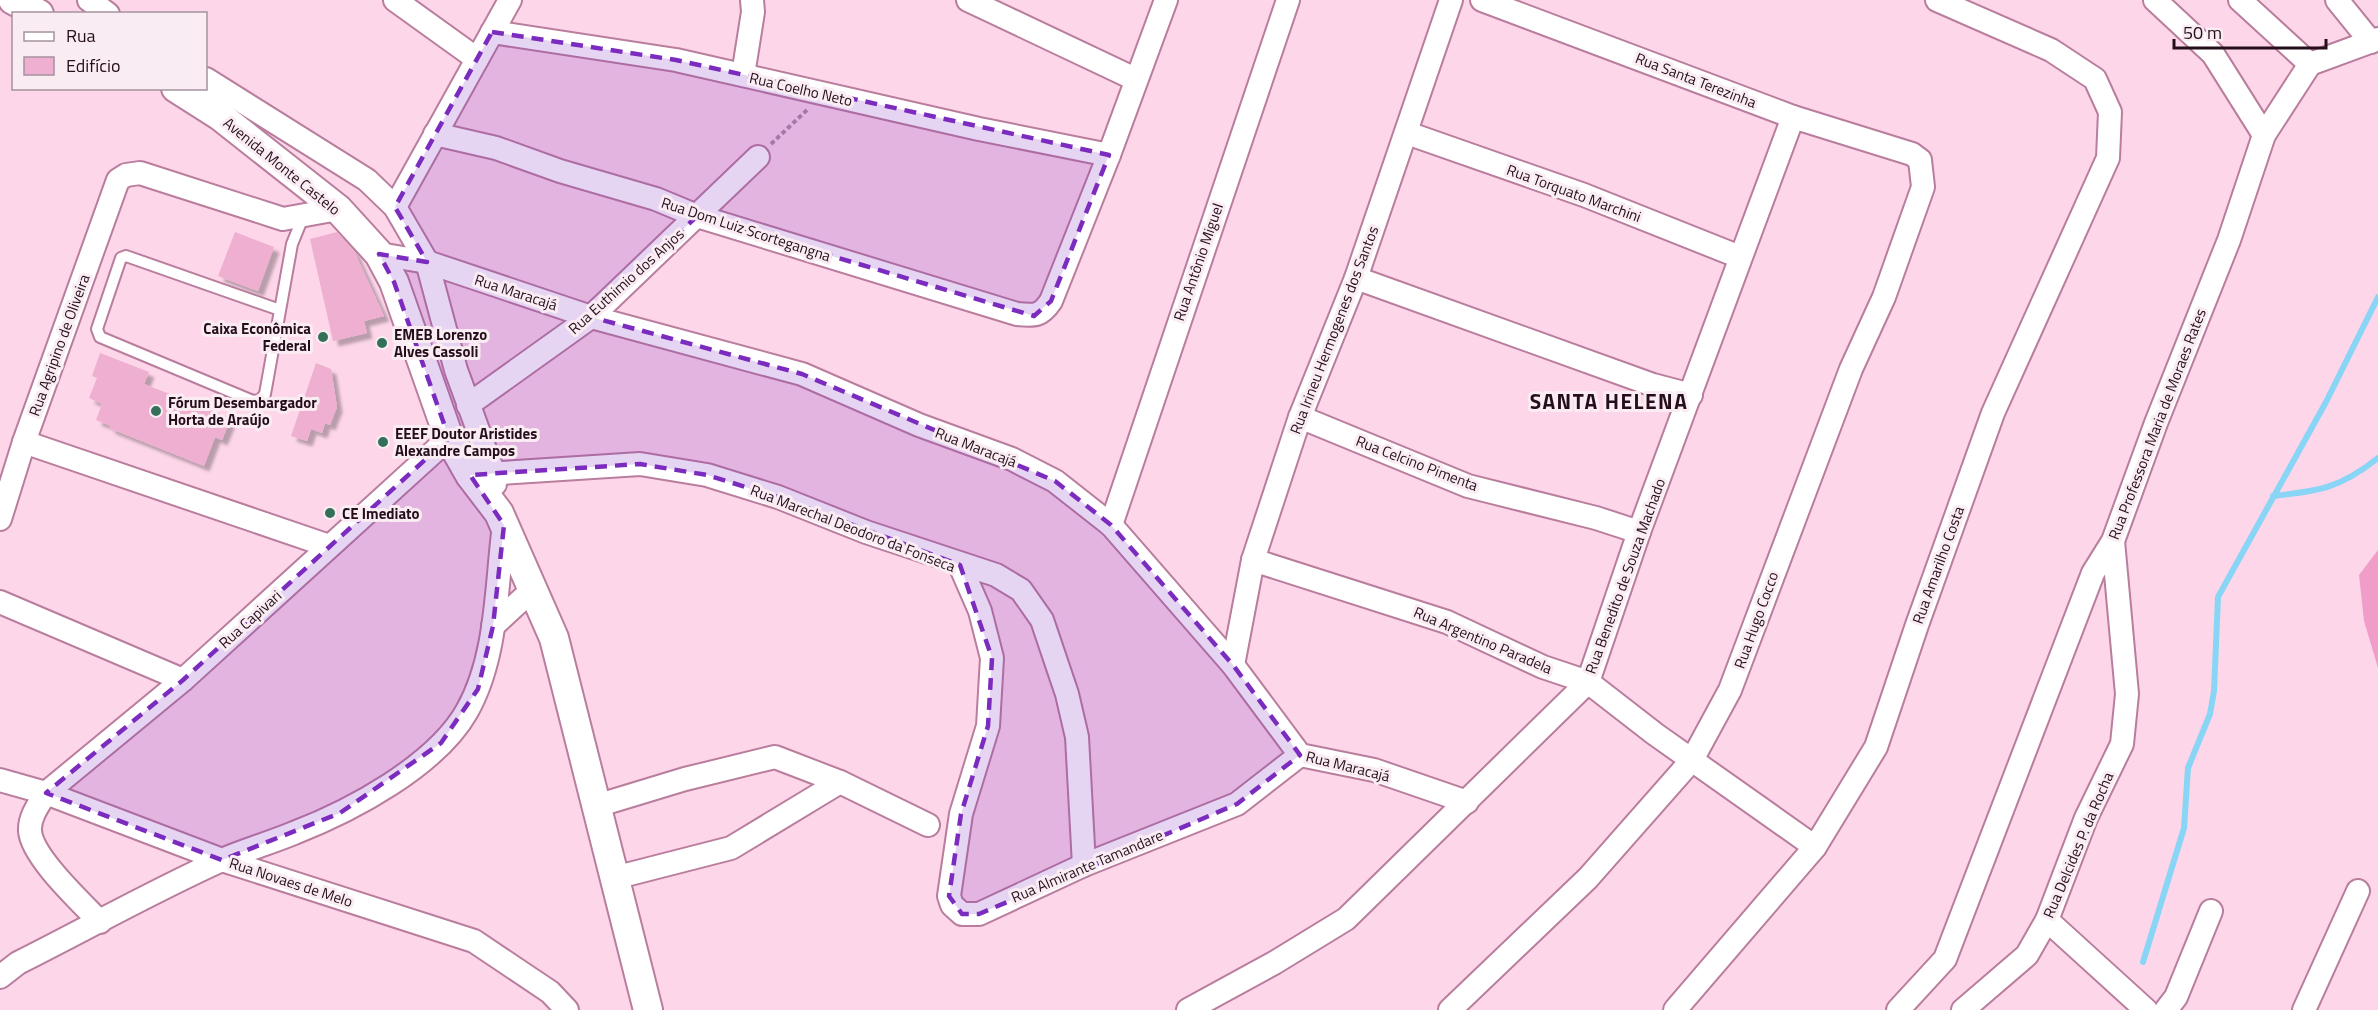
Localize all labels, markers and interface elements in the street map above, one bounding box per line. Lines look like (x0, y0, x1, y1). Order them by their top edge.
legend (12, 12, 207, 90)
scale bar (2174, 12, 2326, 50)
text: 50 m (2183, 19, 2222, 46)
text: Rua (66, 22, 96, 49)
street label: Rua Santa Terezinha (1632, 46, 1760, 114)
text: Edifício (66, 52, 120, 79)
street label: Rua Coelho Neto (747, 66, 855, 112)
street label: Avenida Monte Castelo (218, 111, 346, 221)
street label: Rua Torquato Marchini (1504, 158, 1644, 228)
street label: Rua Dom Luiz Scortegangna (658, 191, 834, 267)
street label: Rua Antônio Miguel (1167, 200, 1229, 324)
street label: Rua Irineu Hermogenes dos Santos (1284, 222, 1384, 437)
street label: Rua Euthimio dos Anjos (563, 223, 689, 339)
street label: Rua Maracajá (472, 268, 561, 316)
street label: Rua Agripino de Oliveira (23, 270, 96, 419)
street label: Rua Professora Maria de Moraes Rates (2102, 305, 2212, 543)
place label: Caixa Econômica Federal (203, 317, 311, 357)
place label: EMEB Lorenzo Alves Cassoli (394, 323, 487, 363)
marker: Caixa Econômica Federal (316, 330, 330, 344)
marker: EMEB Lorenzo Alves Cassoli (375, 336, 389, 350)
district label: SANTA HELENA (1530, 385, 1688, 417)
place label: Fórum Desembargador Horta de Araújo (168, 391, 317, 431)
marker: Fórum Desembargador Horta de Araújo (149, 404, 163, 418)
street label: Rua Maracajá (932, 421, 1021, 473)
place label: EEEF Doutor Aristides Alexandre Campos (395, 422, 537, 462)
street label: Rua Celcino Pimenta (1353, 429, 1482, 497)
marker: EEEF Doutor Aristides Alexandre Campos (376, 435, 390, 449)
street label: Rua Benedito de Souza Machado (1579, 475, 1671, 677)
street label: Rua Marechal Deodoro da Fonseca (747, 478, 959, 578)
place label: CE Imediato (342, 502, 420, 525)
street label: Rua Amarilho Costa (1906, 502, 1970, 627)
marker: CE Imediato (323, 506, 337, 520)
street label: Rua Hugo Cocco (1728, 568, 1784, 672)
street label: Rua Capivari (213, 584, 287, 654)
street label: Rua Argentino Paradela (1410, 600, 1556, 680)
street label: Rua Maracajá (1304, 744, 1393, 788)
street label: Rua Delcides P. da Rocha (2037, 768, 2119, 921)
street label: Rua Almirante Tamandare (1007, 824, 1167, 908)
street label: Rua Novaes de Melo (226, 851, 356, 913)

